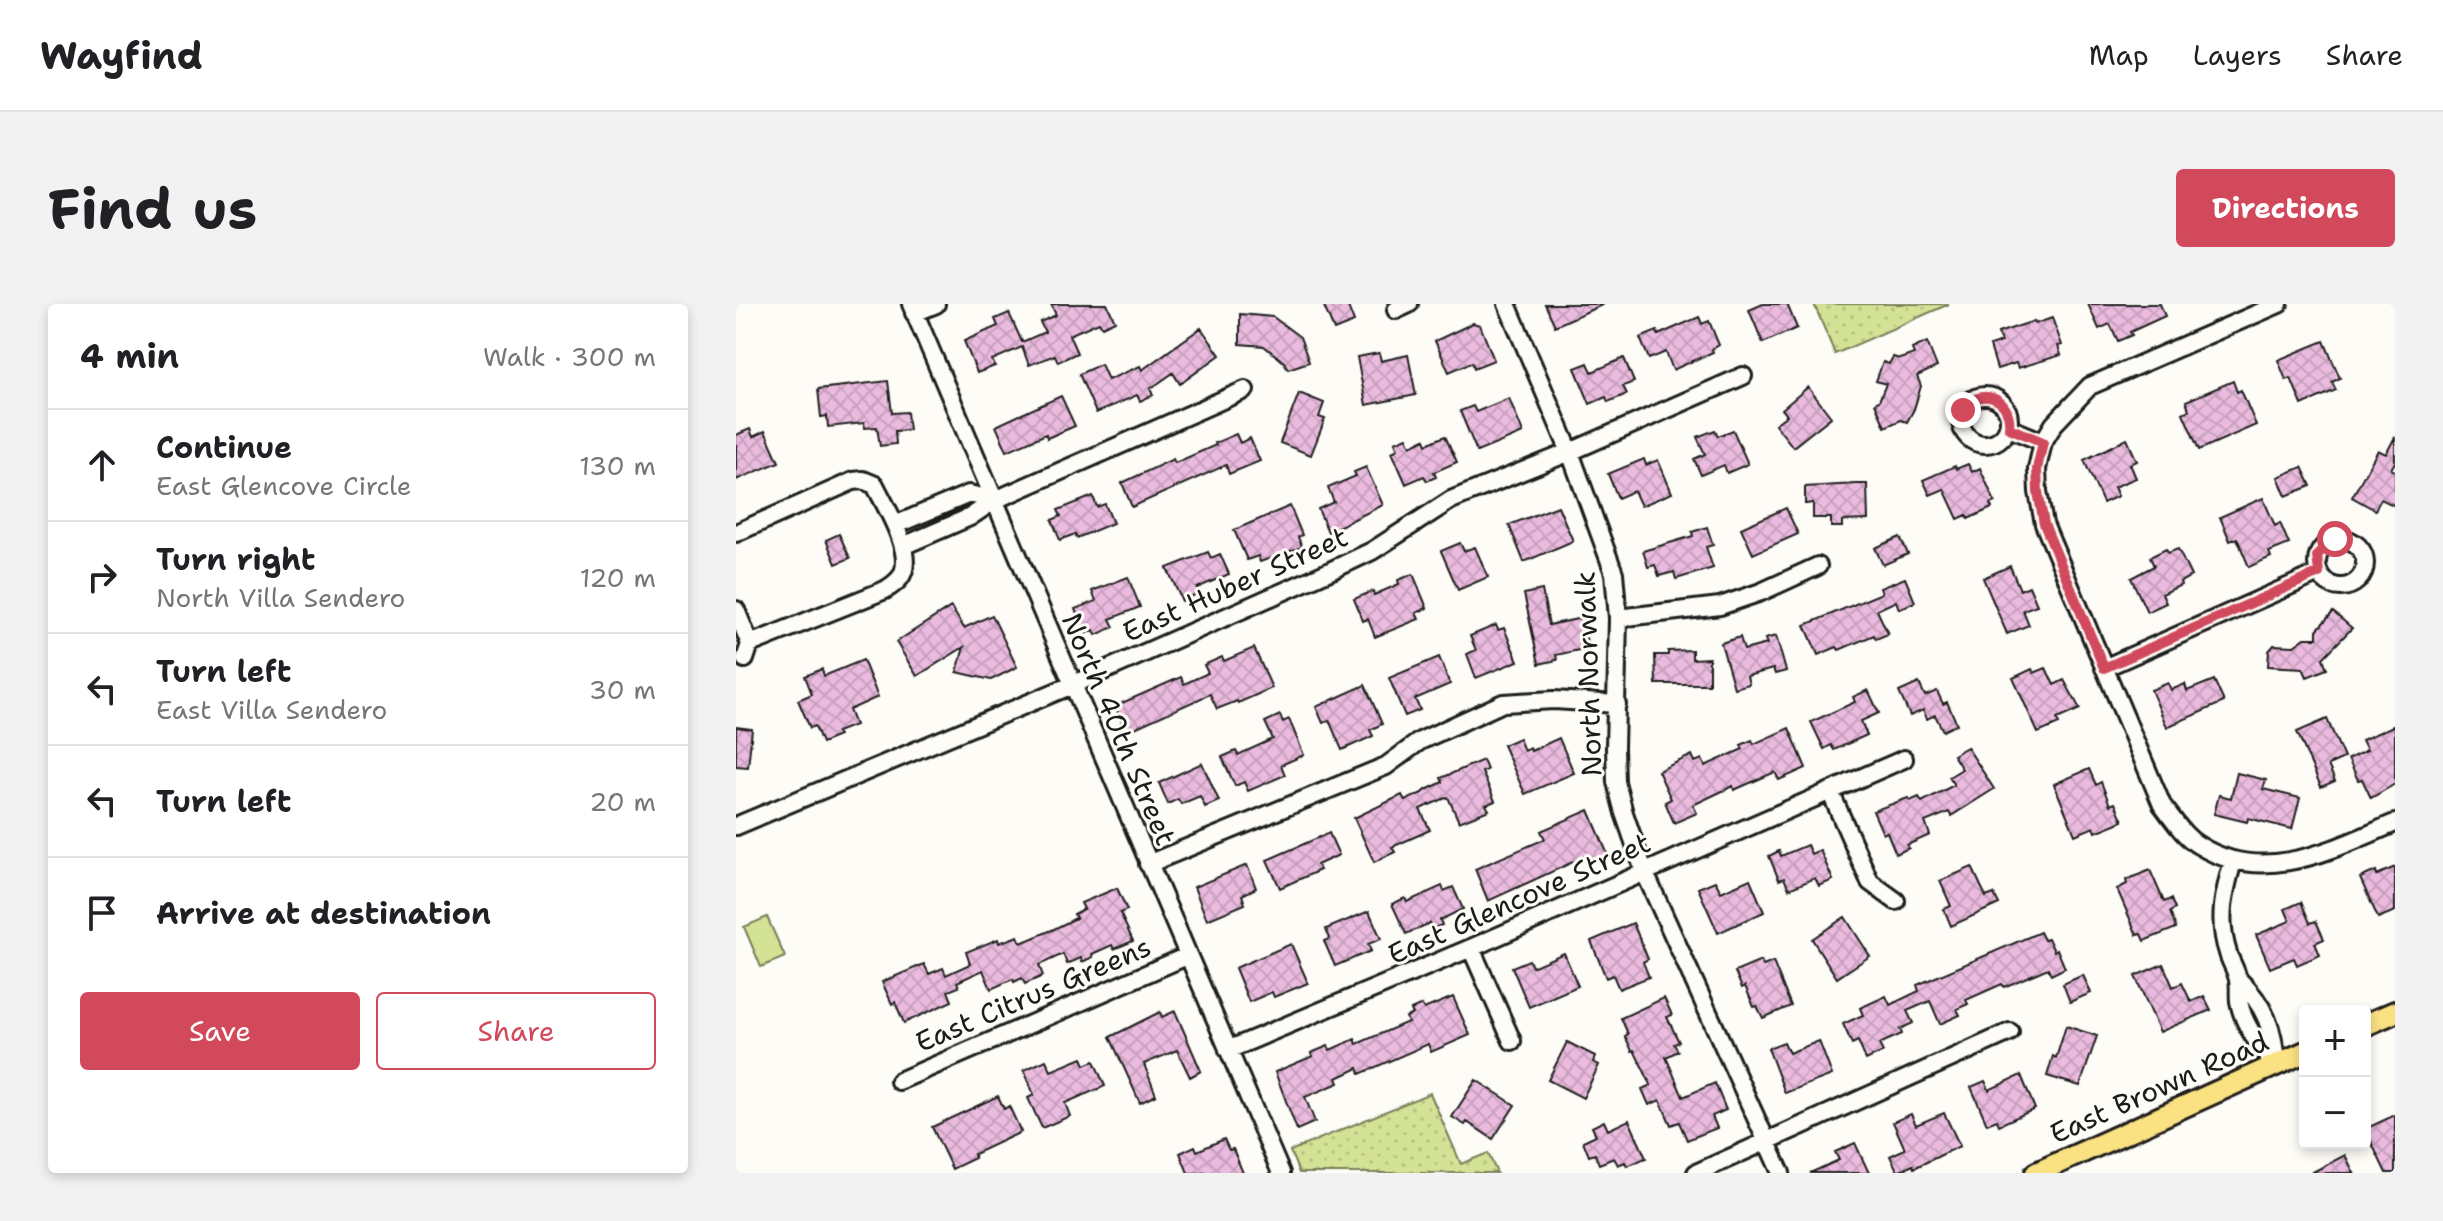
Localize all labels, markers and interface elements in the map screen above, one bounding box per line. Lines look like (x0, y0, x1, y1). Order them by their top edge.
text: Wayfind (40, 30, 203, 81)
text: Map (2089, 36, 2149, 74)
text: Layers (2193, 36, 2282, 74)
text: Share (2326, 36, 2403, 74)
button: Directions (2176, 169, 2395, 247)
text: Find us (48, 171, 257, 246)
text: 4 min (80, 333, 179, 379)
text: Walk · 300 m (483, 339, 656, 374)
route end (1945, 392, 1981, 428)
text: Continue (156, 427, 292, 468)
icon: ahead (80, 443, 124, 487)
text: 130 m (579, 448, 656, 483)
text: East Glencove Circle (156, 468, 412, 503)
street label: East Huber Street (1116, 517, 1354, 651)
route start (2317, 521, 2353, 557)
text: Turn right (156, 539, 315, 580)
icon: right (80, 555, 124, 599)
text: 120 m (580, 560, 656, 595)
street label: North Norwalk (1565, 571, 1611, 777)
text: North Villa Sendero (156, 580, 405, 615)
street label: North 40th Street (1053, 607, 1185, 851)
text: Turn left (156, 651, 291, 692)
icon: left (80, 667, 124, 711)
text: 30 m (589, 672, 656, 707)
text: East Villa Sendero (156, 692, 387, 727)
icon: left (80, 779, 124, 823)
text: Turn left (156, 781, 291, 822)
text: 20 m (589, 784, 656, 819)
street label: East Glencove Street (1382, 823, 1656, 973)
icon: arrive (80, 891, 124, 935)
text: Arrive at destination (156, 893, 491, 934)
street label: East Citrus Greens (909, 927, 1157, 1061)
button: Save (80, 992, 360, 1070)
button: Share (376, 992, 656, 1070)
map controls (2299, 1005, 2371, 1149)
button: + (2299, 1005, 2371, 1077)
street label: East Brown Road (2044, 1022, 2274, 1152)
button: − (2299, 1077, 2371, 1149)

